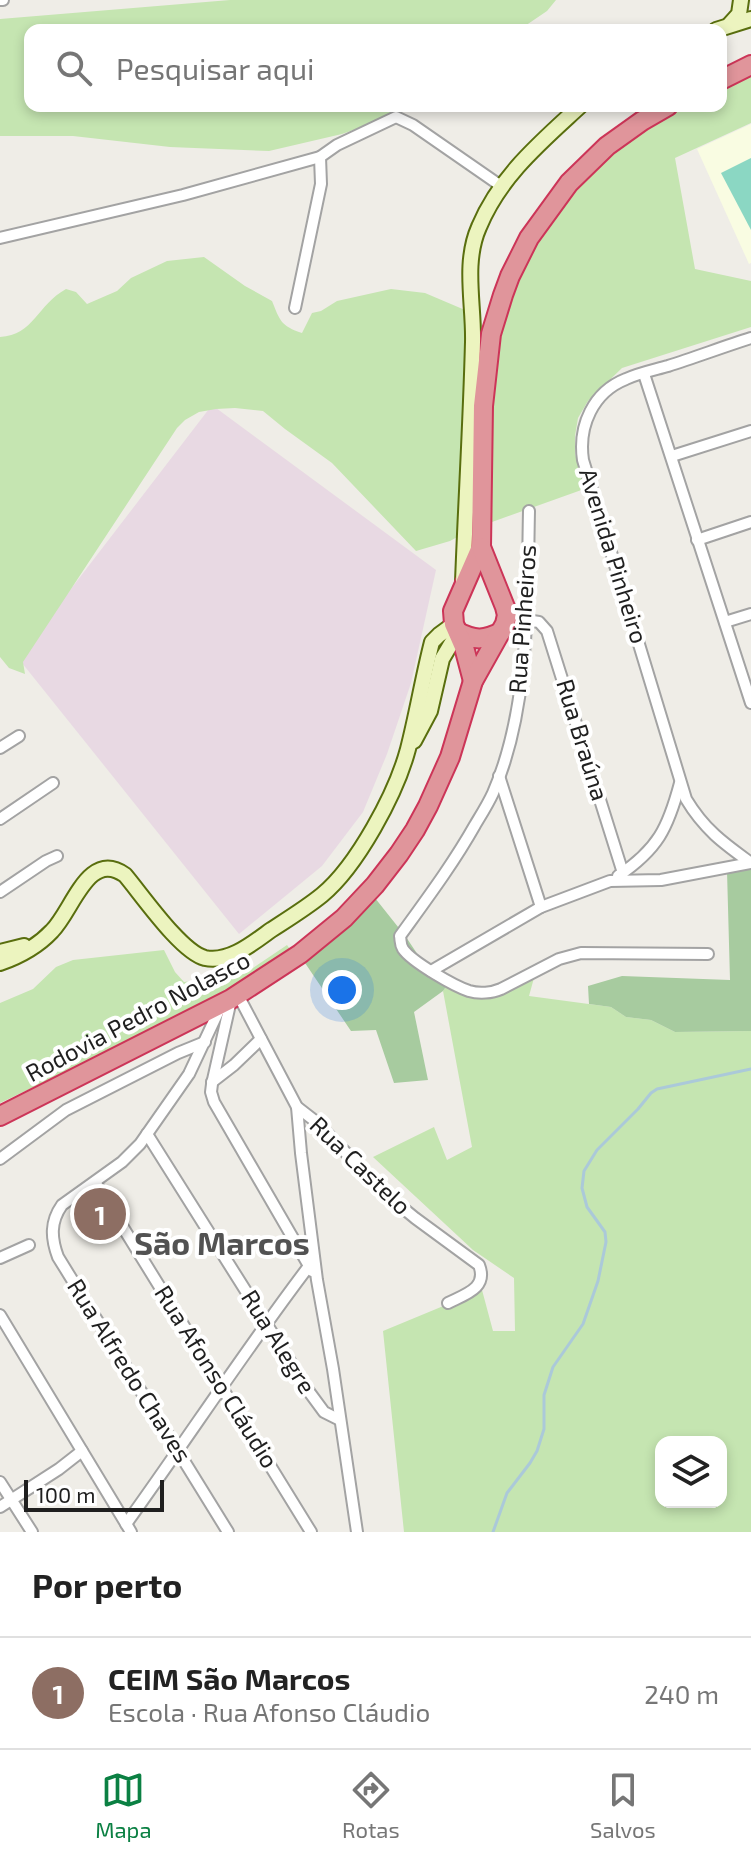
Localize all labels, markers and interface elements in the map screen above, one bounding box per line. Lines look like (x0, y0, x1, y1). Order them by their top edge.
search box (24, 24, 727, 112)
icon: search (52, 46, 96, 90)
text: Pesquisar aqui (116, 50, 314, 86)
street label: Avenida Pinheiro (574, 464, 655, 647)
street label: Rua Pinheiros (502, 544, 541, 694)
street label: Rua Braúna (551, 675, 616, 804)
street label: Rodovia Pedro Nolasco (20, 944, 254, 1087)
your location (322, 970, 362, 1010)
street label: Rua Castelo (305, 1110, 417, 1220)
pin: 1 (74, 1184, 126, 1244)
district label: São Marcos (134, 1223, 310, 1261)
street label: Rua Alfredo Chaves (62, 1273, 198, 1467)
street label: Rua Afonso Cláudio (149, 1280, 285, 1473)
street label: Rua Alegre (236, 1284, 323, 1398)
map controls (655, 1436, 727, 1508)
button: layers (655, 1436, 727, 1508)
scale bar (24, 1476, 164, 1512)
text: 100 m (36, 1481, 95, 1507)
text: Por perto (32, 1564, 182, 1605)
text: CEIM São Marcos (108, 1660, 350, 1696)
text: 1 (52, 1678, 64, 1709)
text: 240 m (644, 1678, 719, 1709)
text: Escola · Rua Afonso Cláudio (108, 1696, 430, 1727)
tab: Mapa (95, 1768, 151, 1842)
tab: Rotas (342, 1768, 400, 1842)
tab: Salvos (590, 1768, 656, 1842)

